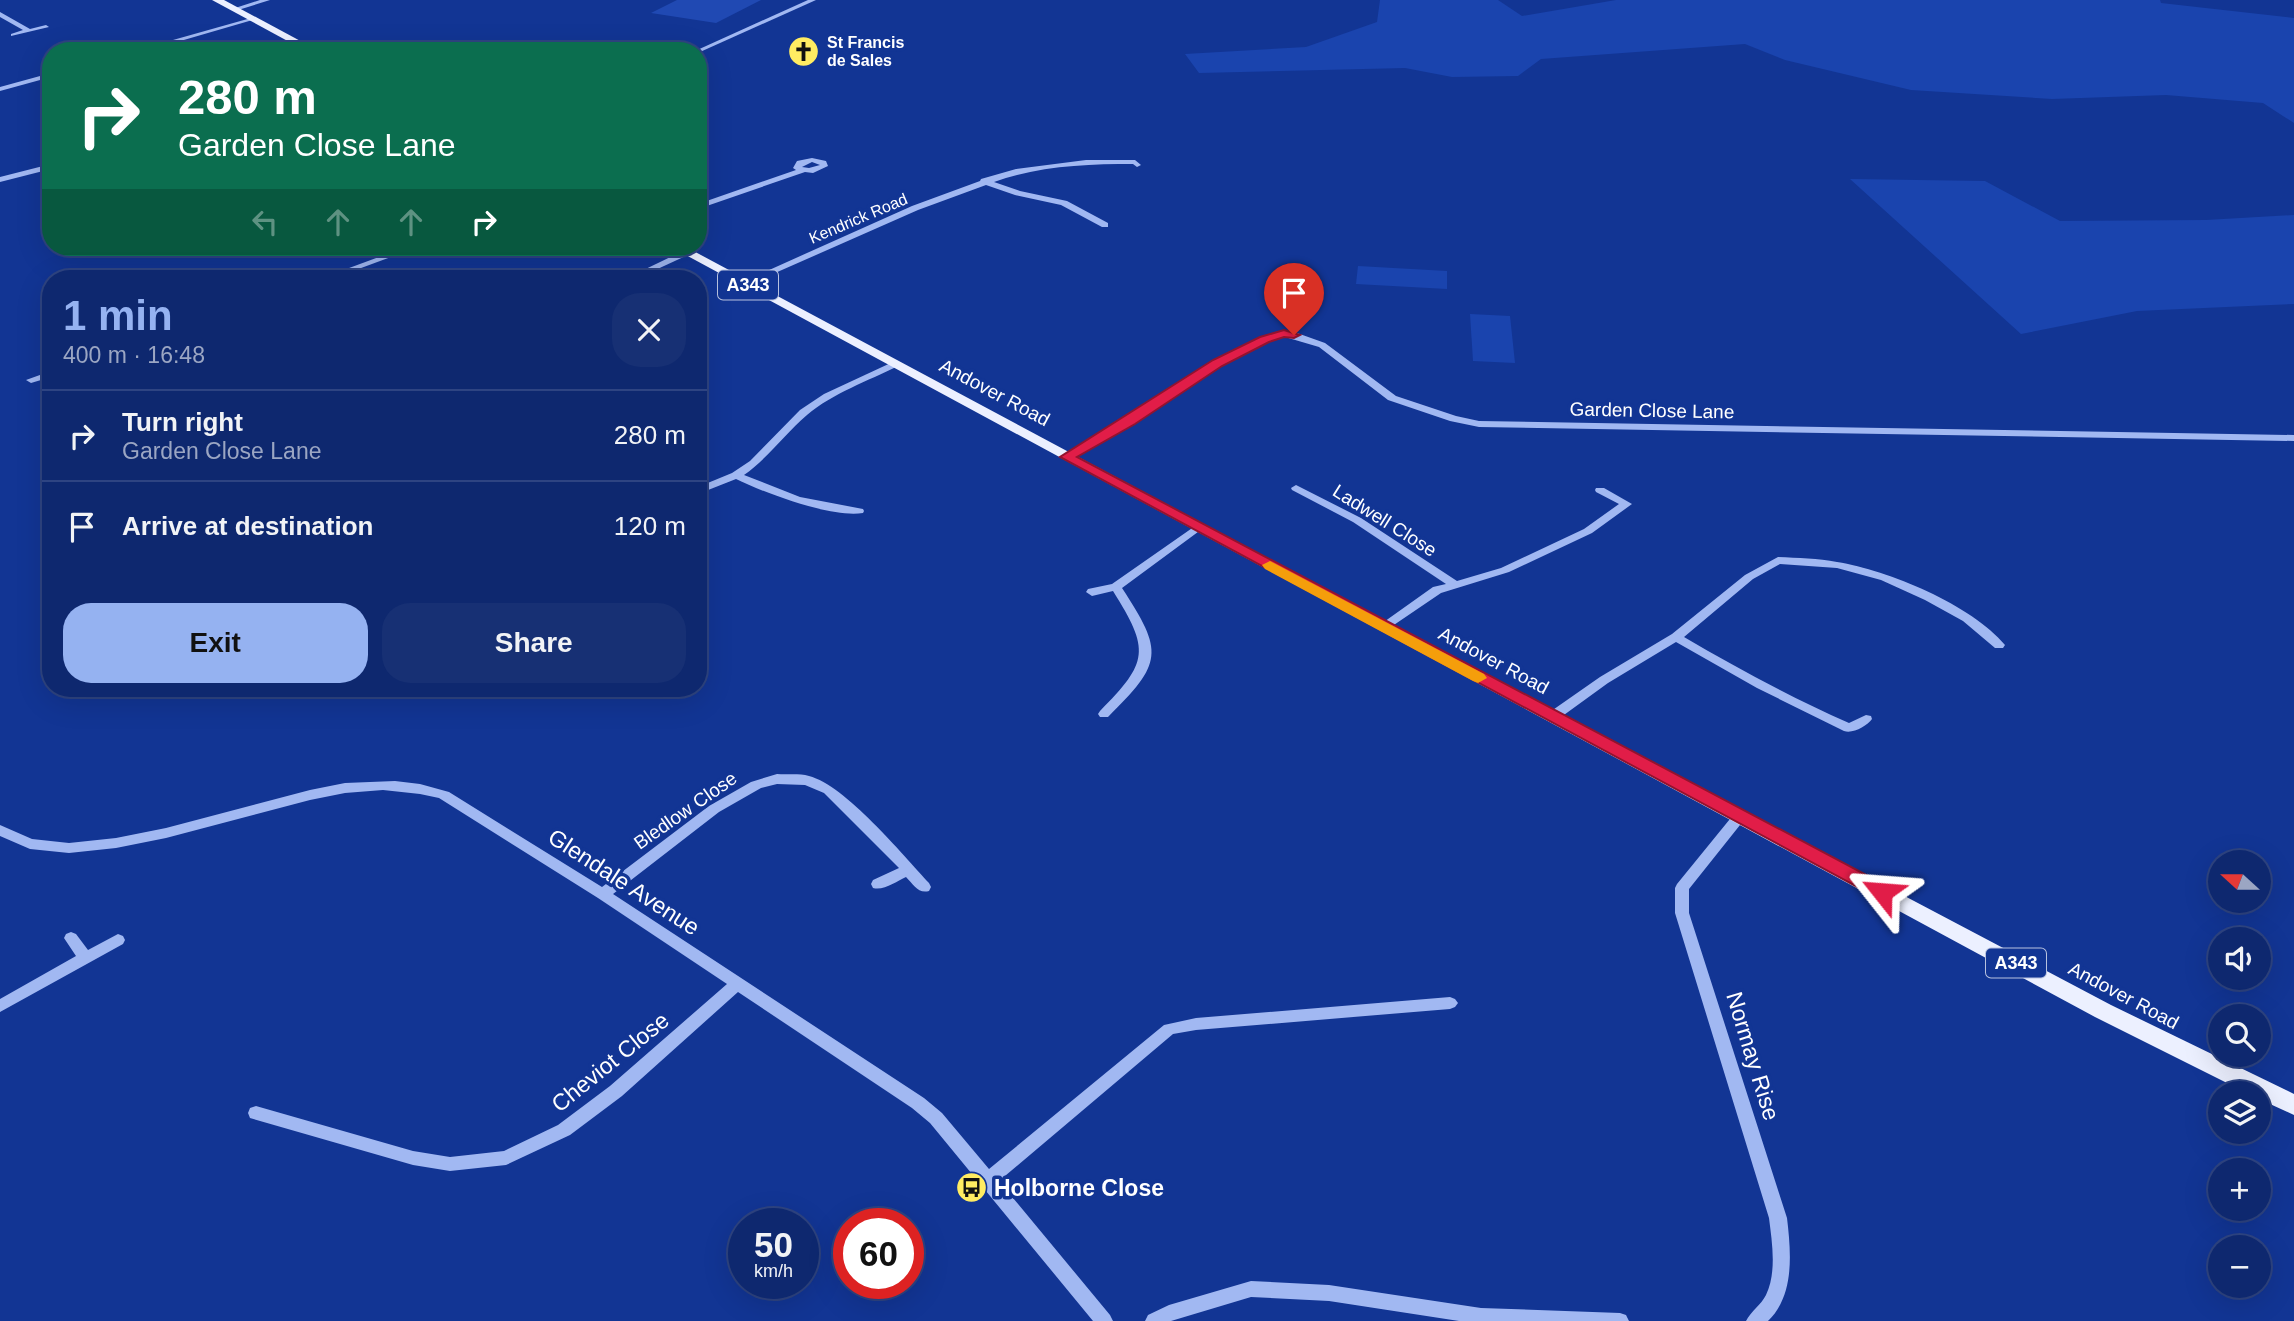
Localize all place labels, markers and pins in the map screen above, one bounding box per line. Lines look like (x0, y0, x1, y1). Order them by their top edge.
church icon: St Francis de Sales (787, 34, 821, 68)
place label: St Francis de Sales (827, 34, 904, 69)
pin (1264, 263, 1324, 335)
bus stop icon: Holborne Close (954, 1171, 988, 1205)
place label: Holborne Close (994, 1175, 1164, 1201)

